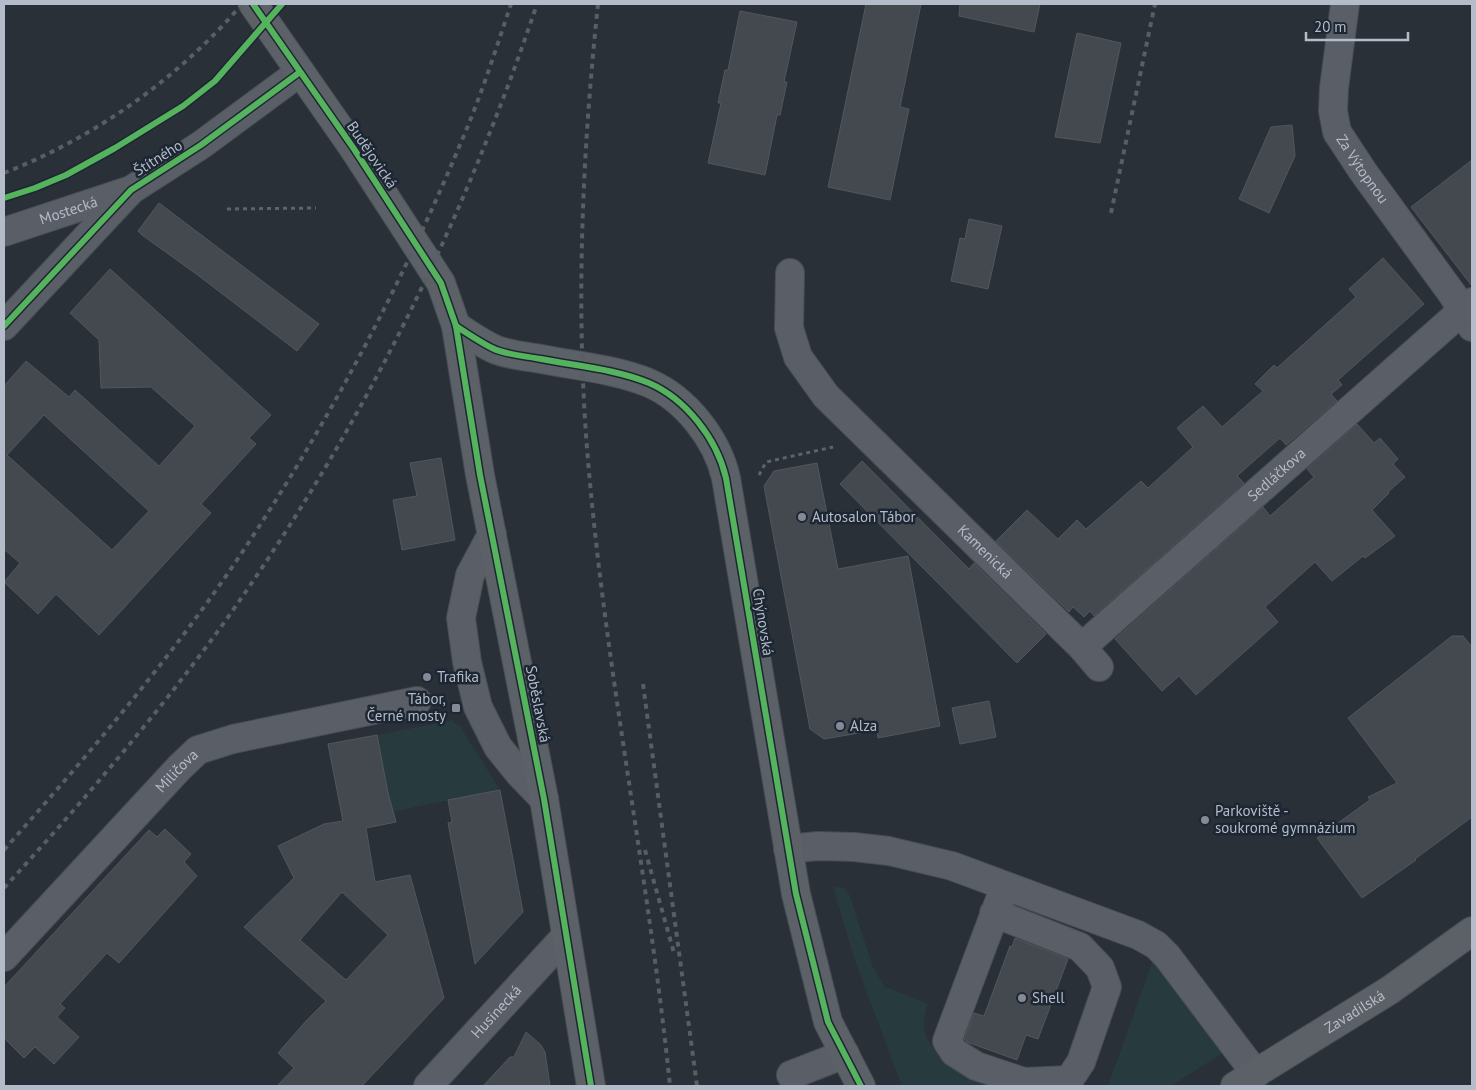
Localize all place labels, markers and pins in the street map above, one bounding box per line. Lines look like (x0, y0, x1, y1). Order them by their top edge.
place label: Autosalon Tábor (812, 507, 916, 526)
marker: Autosalon Tábor (796, 511, 808, 523)
place label: Trafika (437, 667, 479, 686)
marker: Trafika (421, 671, 433, 683)
place label: Tábor, Černé mosty (367, 689, 446, 725)
marker: Tábor, Černé mosty (450, 702, 462, 714)
place label: Alza (850, 716, 877, 735)
marker: Alza (834, 720, 846, 732)
place label: Parkoviště - soukromé gymnázium (1215, 801, 1355, 837)
marker: Parkoviště - soukromé gymnázium (1199, 814, 1211, 826)
place label: Shell (1032, 988, 1065, 1007)
marker: Shell (1016, 992, 1028, 1004)

